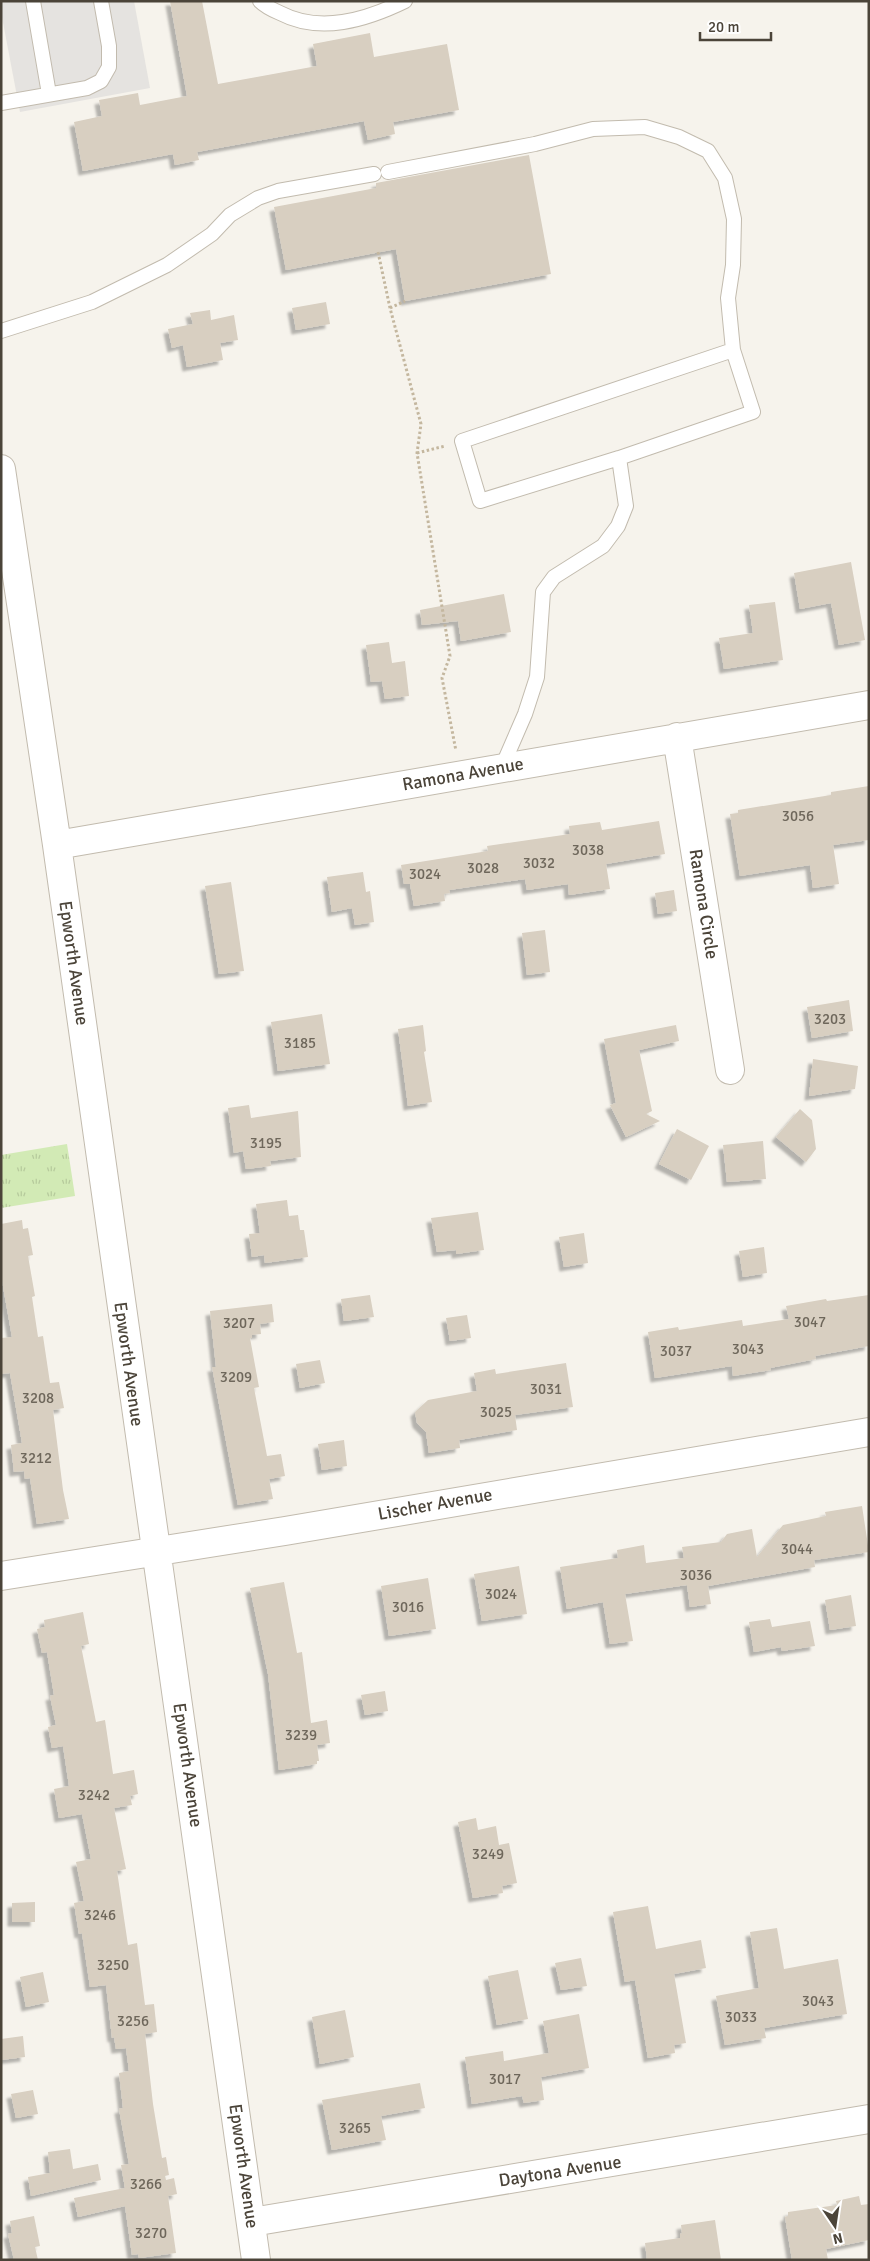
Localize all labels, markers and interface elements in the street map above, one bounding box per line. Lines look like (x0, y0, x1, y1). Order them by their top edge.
scale bar (700, 10, 771, 42)
text: 20 m (708, 18, 739, 36)
street label: Ramona Avenue (401, 753, 525, 795)
house number: 3056 (782, 807, 814, 825)
house number: 3038 (572, 841, 604, 859)
street label: Ramona Circle (684, 847, 724, 961)
house number: 3032 (523, 854, 555, 872)
house number: 3028 (467, 859, 499, 877)
house number: 3024 (409, 865, 441, 883)
street label: Epworth Avenue (54, 899, 94, 1027)
house number: 3203 (814, 1010, 846, 1028)
house number: 3185 (284, 1034, 316, 1052)
house number: 3195 (250, 1134, 282, 1152)
street label: Epworth Avenue (109, 1300, 149, 1428)
house number: 3047 (794, 1313, 826, 1331)
house number: 3207 (223, 1314, 255, 1332)
house number: 3043 (732, 1340, 764, 1358)
house number: 3037 (660, 1342, 692, 1360)
house number: 3209 (220, 1368, 252, 1386)
house number: 3031 (530, 1380, 562, 1398)
house number: 3208 (22, 1389, 54, 1407)
house number: 3025 (480, 1403, 512, 1421)
house number: 3212 (20, 1449, 52, 1467)
street label: Lischer Avenue (376, 1483, 494, 1525)
house number: 3044 (781, 1540, 813, 1558)
house number: 3036 (680, 1566, 712, 1584)
house number: 3024 (485, 1585, 517, 1603)
house number: 3016 (392, 1598, 424, 1616)
street label: Epworth Avenue (168, 1701, 208, 1829)
house number: 3239 (285, 1726, 317, 1744)
house number: 3242 (78, 1786, 110, 1804)
house number: 3249 (472, 1845, 504, 1863)
house number: 3246 (84, 1906, 116, 1924)
house number: 3250 (97, 1956, 129, 1974)
house number: 3043 (802, 1992, 834, 2010)
house number: 3033 (725, 2008, 757, 2026)
house number: 3256 (117, 2012, 149, 2030)
house number: 3017 (489, 2070, 521, 2088)
street label: Epworth Avenue (224, 2102, 264, 2230)
house number: 3265 (339, 2119, 371, 2137)
street label: Daytona Avenue (497, 2150, 623, 2192)
house number: 3266 (130, 2175, 162, 2193)
north arrow (810, 2201, 860, 2251)
house number: 3270 (135, 2224, 167, 2242)
text: N (831, 2229, 844, 2248)

